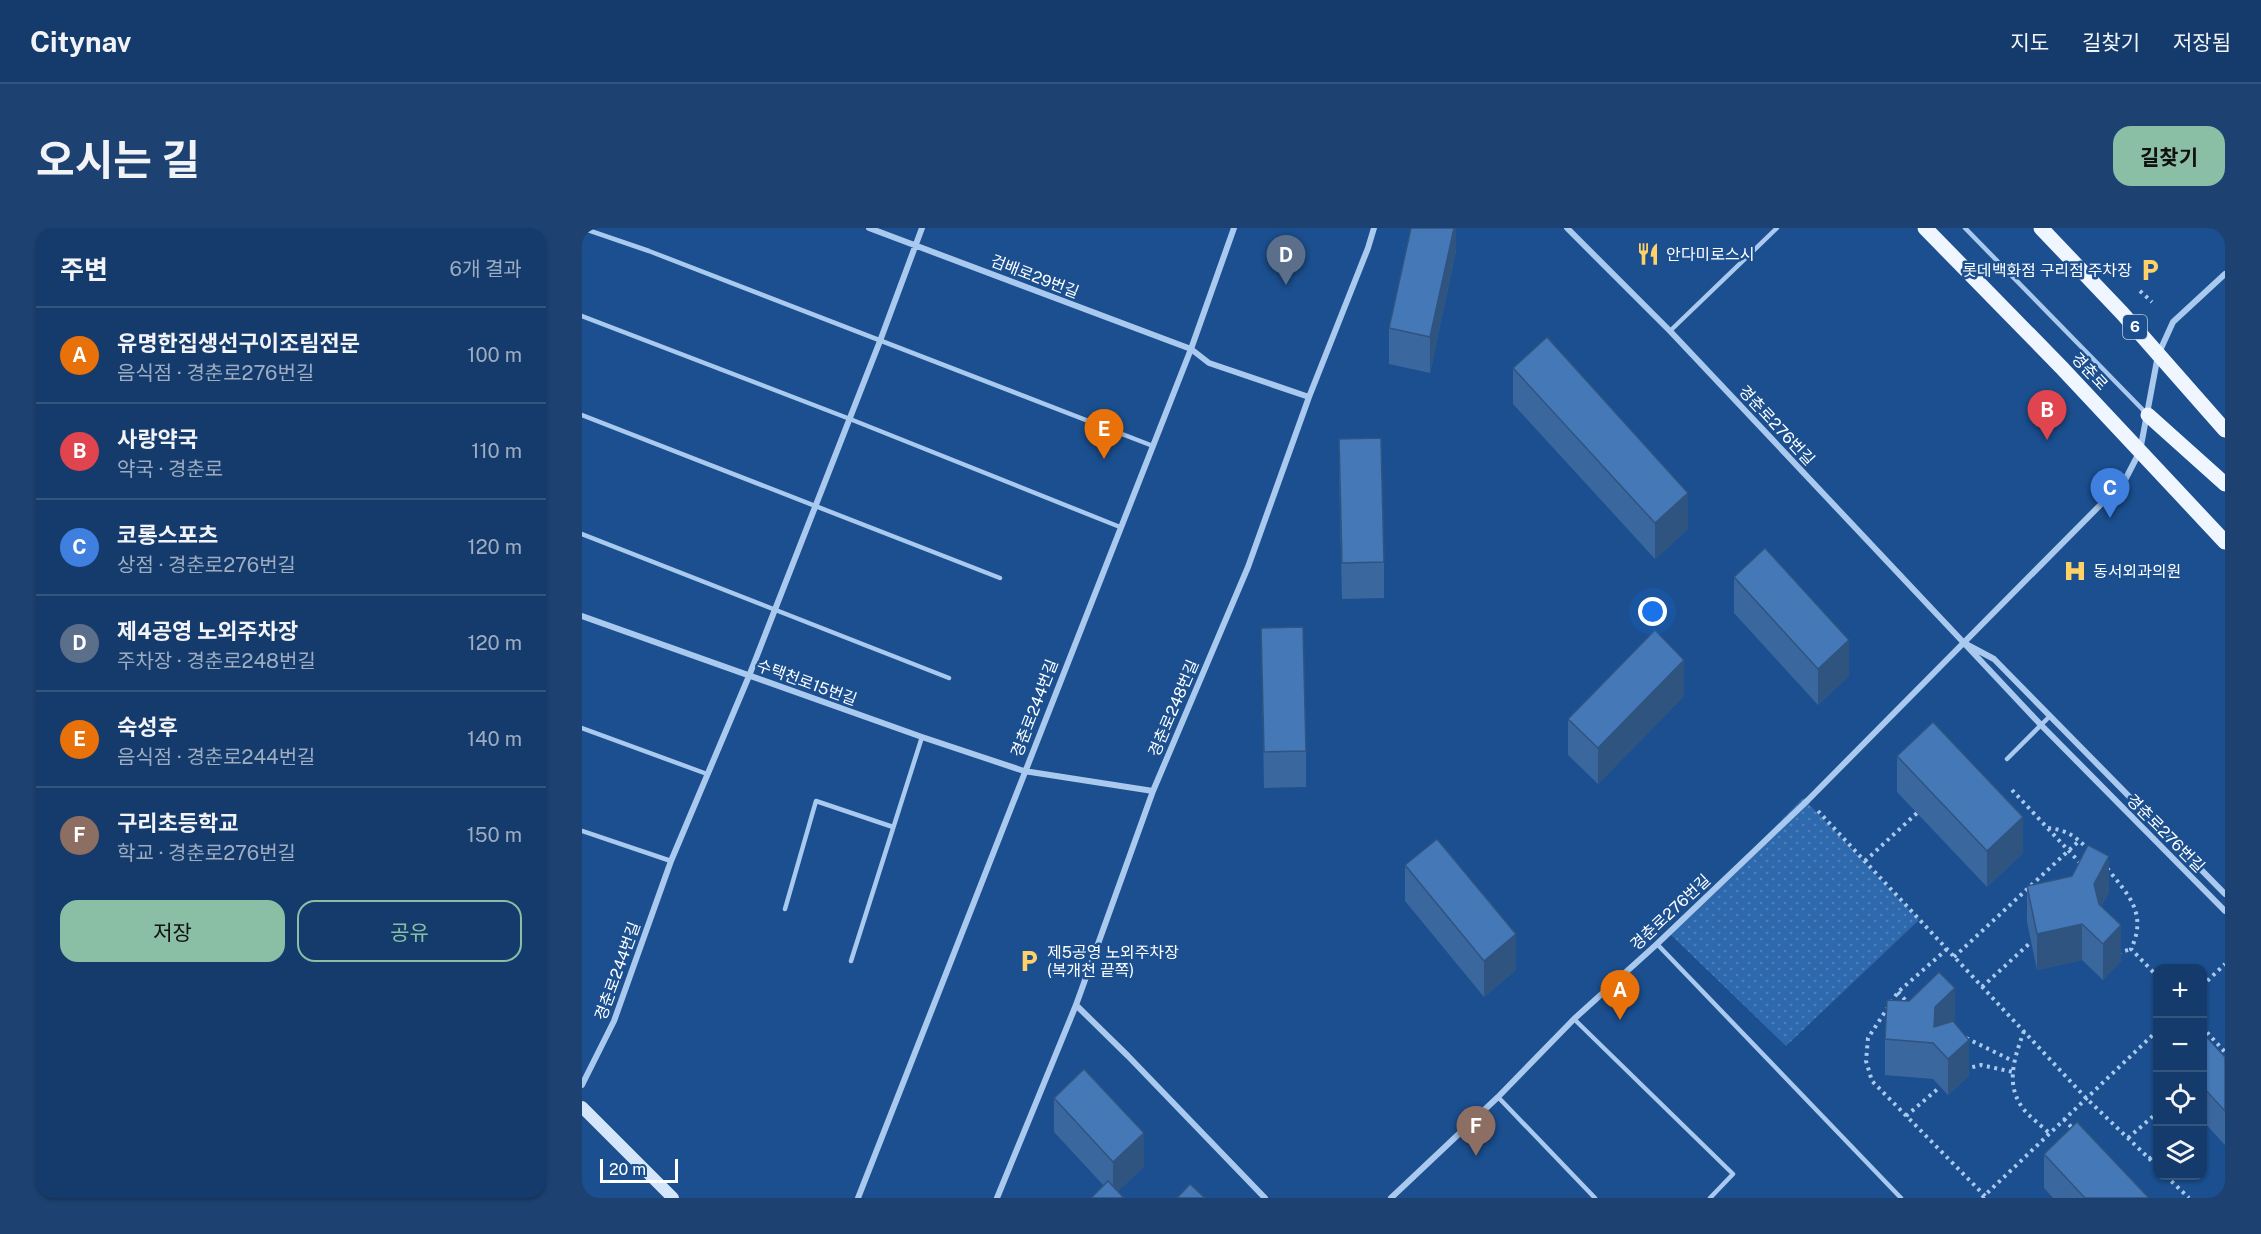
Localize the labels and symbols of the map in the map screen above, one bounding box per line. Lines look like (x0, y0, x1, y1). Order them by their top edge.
pin: D (1266, 236, 1306, 285)
restaurant icon: 안다미로스시 (1635, 241, 1661, 267)
place label: 안다미로스시 (1666, 245, 1754, 264)
street label: 검배로29번길 (988, 251, 1082, 302)
parking icon: 롯데백화점 구리점 주차장 (2137, 257, 2163, 283)
place label: 롯데백화점 구리점 주차장 (1962, 261, 2132, 280)
road number: 6 (2123, 315, 2147, 339)
street label: 경춘로 (2068, 349, 2112, 394)
street label: 경춘로276번길 (1735, 381, 1818, 469)
pin: B (2028, 390, 2066, 440)
pin: E (1084, 410, 1124, 459)
pin: C (2090, 468, 2129, 518)
hospital icon: 동서외과의원 (2062, 558, 2088, 584)
place label: 동서외과의원 (2093, 562, 2181, 581)
your location (1638, 597, 1667, 626)
street label: 수택천로15번길 (754, 656, 859, 709)
street label: 경춘로244번길 (1007, 657, 1062, 760)
street label: 경춘로248번길 (1144, 657, 1202, 760)
street label: 경춘로276번길 (2123, 790, 2209, 876)
street label: 경춘로276번길 (1626, 871, 1714, 954)
street label: 경춘로244번길 (591, 919, 644, 1023)
place label: 제5공영 노외주차장 (복개천 끝쪽) (1047, 943, 1179, 980)
parking icon: 제5공영 노외주차장 (복개천 끝쪽) (1016, 948, 1042, 974)
pin: A (1600, 970, 1640, 1020)
pin: F (1456, 1106, 1496, 1156)
scale bar (600, 1156, 678, 1184)

